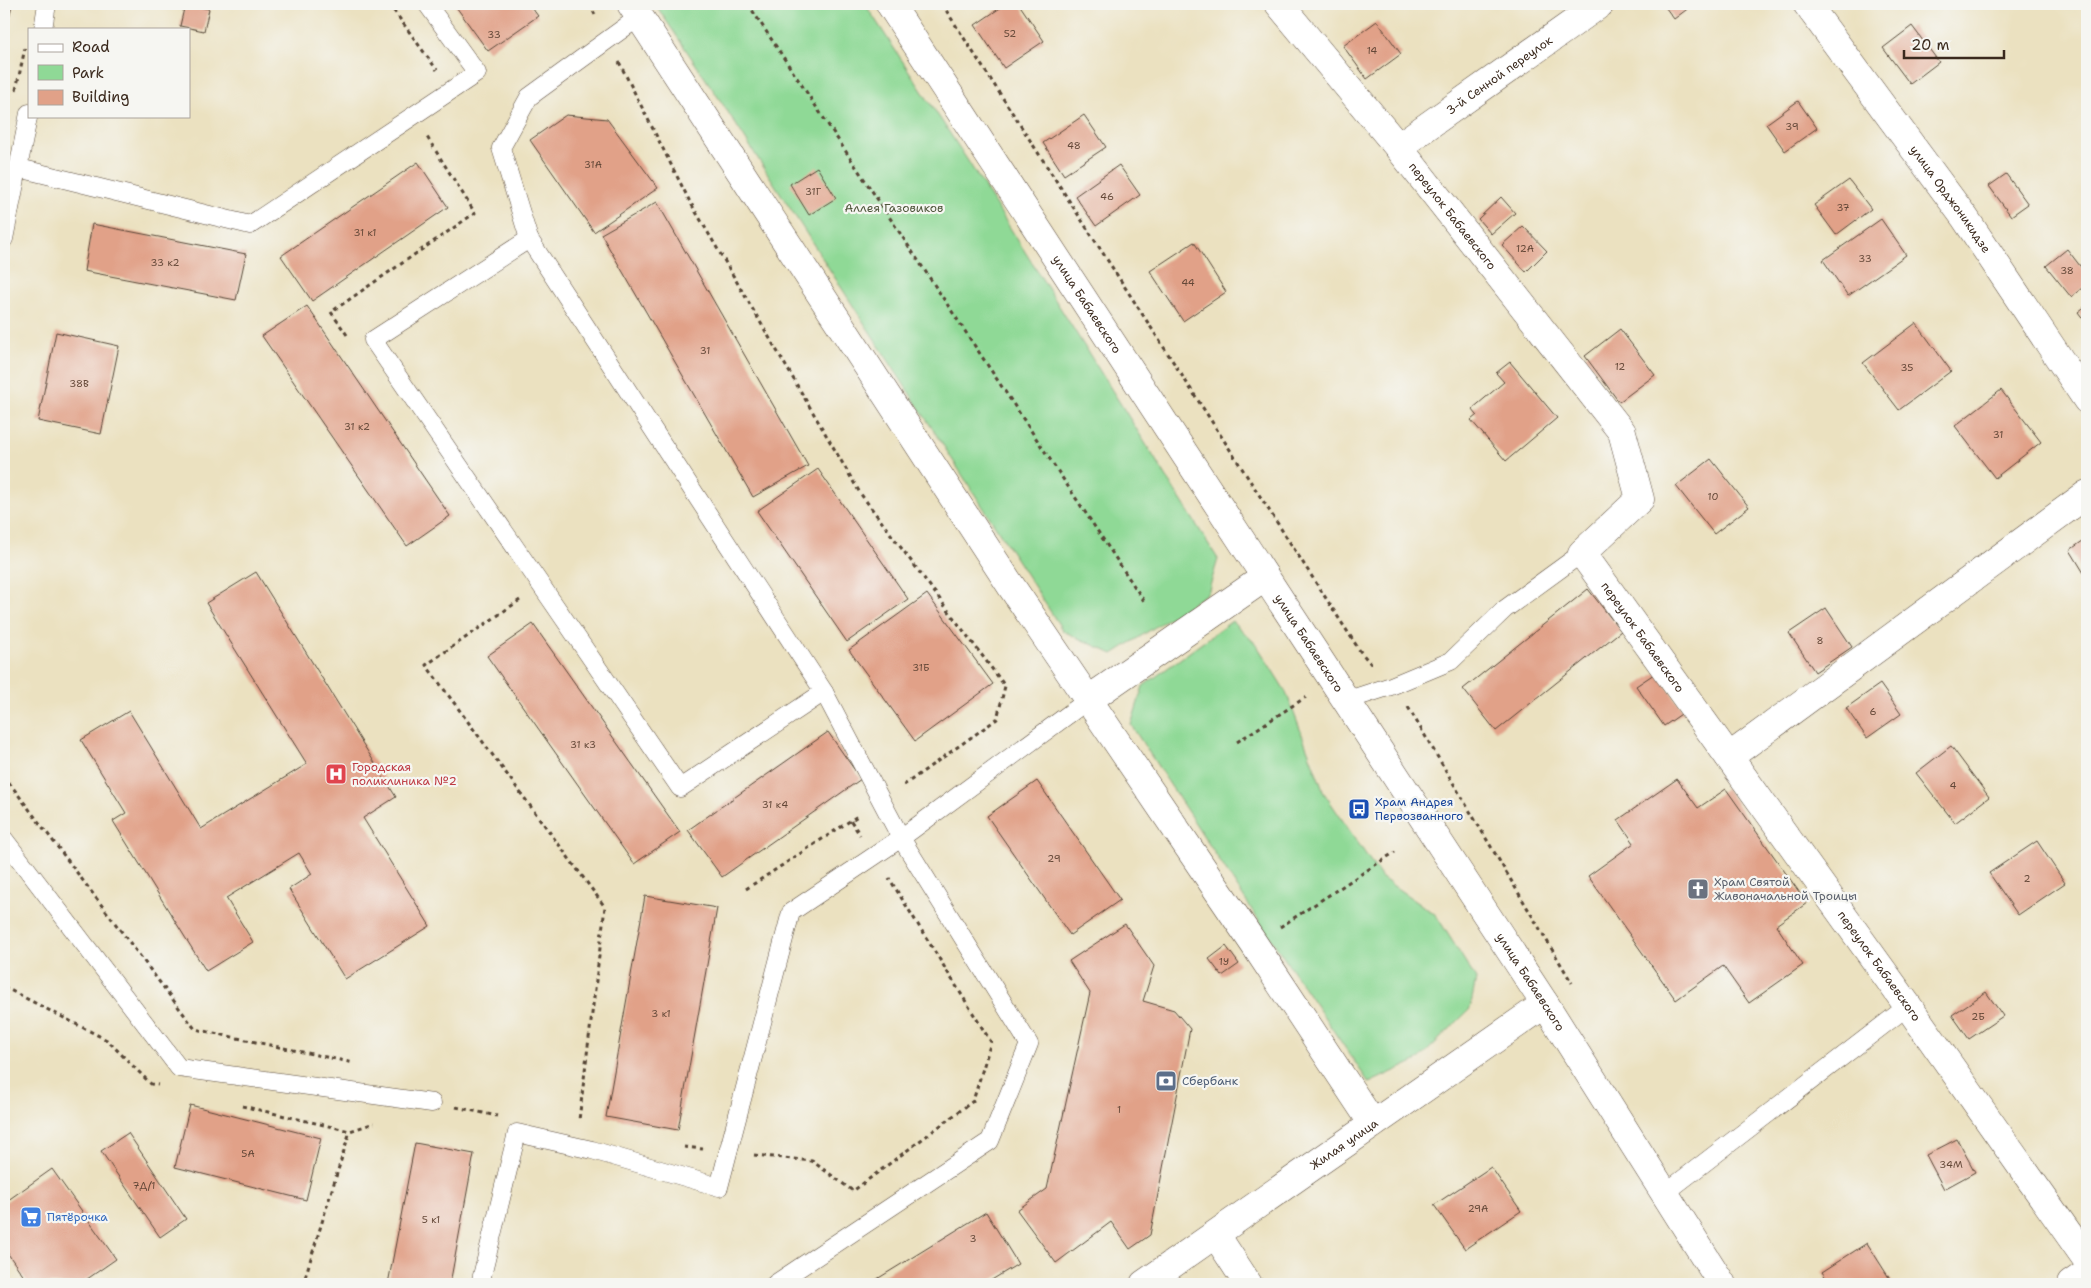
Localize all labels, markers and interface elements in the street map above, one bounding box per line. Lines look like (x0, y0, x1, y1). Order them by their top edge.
house number: 52 (1004, 27, 1016, 40)
legend (28, 28, 190, 118)
house number: 33 (487, 28, 501, 41)
scale bar (1904, 28, 2004, 60)
street label: 3-й Сенной переулок (1443, 32, 1556, 118)
text: 20 m (1911, 35, 1950, 55)
text: Road (72, 37, 110, 57)
house number: 14 (1367, 44, 1377, 57)
text: Park (72, 63, 104, 83)
text: Building (72, 87, 129, 107)
house number: 39 (1785, 120, 1799, 133)
house number: 48 (1067, 139, 1081, 152)
street label: улица Орджоникидзе (1906, 142, 1994, 256)
house number: 31А (584, 158, 602, 171)
street label: переулок Бабаевского (1405, 159, 1500, 273)
house number: 31Г (805, 185, 822, 198)
house number: 46 (1100, 190, 1114, 203)
park label: Аллея Газовиков (845, 200, 943, 216)
house number: 37 (1836, 201, 1850, 214)
house number: 31 к1 (354, 226, 376, 239)
house number: 12А (1516, 242, 1534, 255)
street label: улица Бабаевского (1049, 252, 1125, 357)
house number: 33 (1858, 252, 1872, 265)
house number: 33 к2 (151, 256, 179, 269)
house number: 38 (2060, 264, 2074, 277)
house number: 44 (1181, 276, 1195, 289)
house number: 31 (700, 344, 710, 357)
house number: 12 (1615, 360, 1625, 373)
house number: 35 (1901, 361, 1913, 374)
house number: 38В (69, 377, 89, 390)
house number: 31 к2 (344, 420, 370, 433)
house number: 31 (1993, 428, 2003, 441)
house number: 10 (1708, 490, 1718, 503)
street label: переулок Бабаевского (1597, 579, 1688, 696)
street label: улица Бабаевского (1271, 591, 1347, 695)
house number: 8 (1817, 634, 1824, 647)
house number: 31Б (912, 661, 930, 674)
house number: 6 (1870, 705, 1877, 718)
house number: 31 к3 (570, 738, 596, 751)
place label: Городская поликлиника №2 (352, 759, 457, 789)
hospital icon: Городская поликлиника №2 (324, 762, 348, 786)
house number: 4 (1950, 779, 1957, 792)
place label: Храм Андрея Первозванного (1375, 794, 1463, 824)
bus stop icon: Храм Андрея Первозванного (1347, 797, 1371, 821)
house number: 31 к4 (762, 798, 788, 811)
house number: 29 (1047, 852, 1061, 865)
house number: 2 (2024, 872, 2031, 885)
place label: Храм Святой Живоначальной Троицы (1714, 874, 1857, 904)
church icon: Храм Святой Живоначальной Троицы (1686, 877, 1710, 901)
street label: переулок Бабаевского (1834, 908, 1924, 1024)
street label: улица Бабаевского (1492, 930, 1568, 1034)
house number: 1У (1219, 955, 1229, 968)
house number: 3 к1 (651, 1007, 671, 1020)
house number: 2Б (1971, 1010, 1985, 1023)
bank icon: Сбербанк (1154, 1069, 1178, 1093)
place label: Сбербанк (1182, 1073, 1239, 1089)
house number: 1 (1117, 1103, 1121, 1116)
street label: Жилая улица (1307, 1115, 1382, 1174)
house number: 5А (241, 1147, 255, 1160)
house number: 34М (1939, 1158, 1963, 1171)
house number: 7Д/1 (133, 1179, 155, 1192)
house number: 29А (1468, 1202, 1488, 1215)
supermarket icon: Пятёрочка (19, 1205, 43, 1229)
place label: Пятёрочка (47, 1209, 108, 1225)
house number: 5 к1 (422, 1213, 440, 1226)
house number: 3 (970, 1232, 977, 1245)

